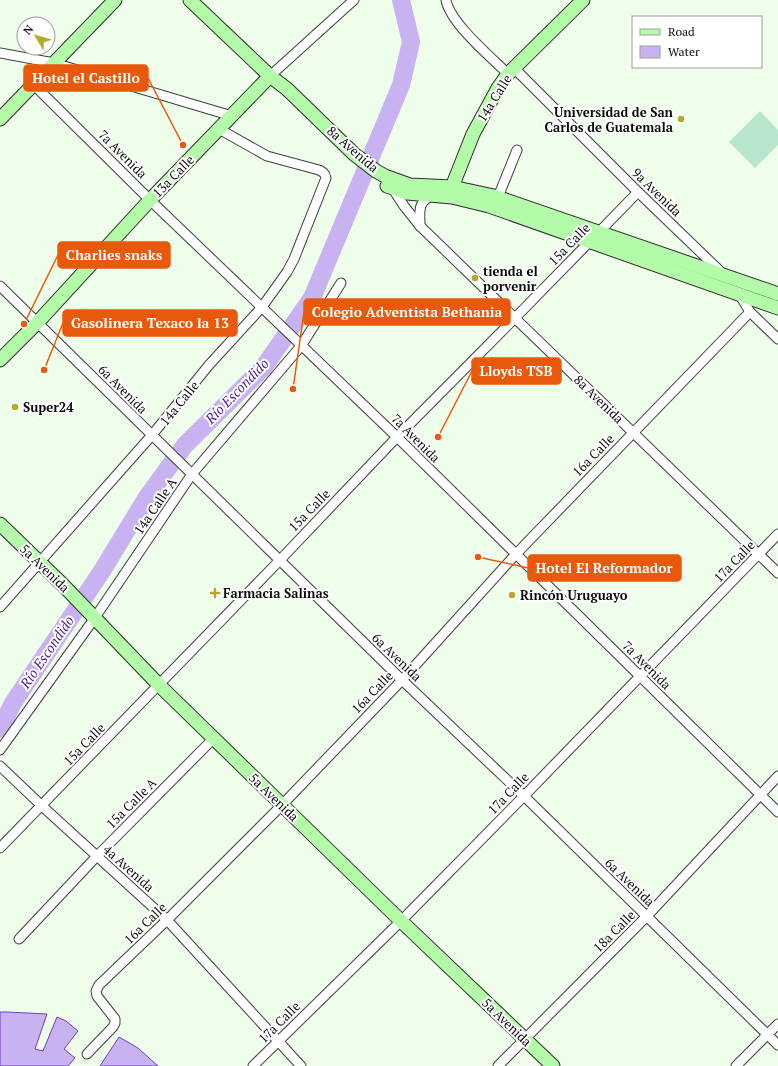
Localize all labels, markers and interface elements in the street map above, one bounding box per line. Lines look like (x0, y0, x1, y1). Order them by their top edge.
north arrow (16, 16, 56, 56)
legend (632, 16, 762, 68)
text: N (20, 22, 37, 37)
text: Road (668, 24, 695, 39)
text: Water (668, 44, 700, 59)
callout: Hotel el Castillo (24, 65, 148, 91)
text: Hotel el Castillo (32, 68, 140, 87)
street label: 14a Calle (472, 71, 516, 125)
place label: Universidad de San Carlos de Guatemala (544, 103, 674, 136)
marker: Universidad de San Carlos de Guatemala (676, 114, 686, 124)
street label: 8a Avenida (323, 122, 383, 177)
street label: 7a Avenida (95, 126, 152, 183)
street label: 13a Calle (148, 151, 198, 201)
street label: 9a Avenida (628, 164, 686, 221)
street label: 15a Calle (544, 219, 594, 269)
callout: Charlies snaks (58, 242, 170, 268)
text: Charlies snaks (66, 245, 162, 264)
place label: tienda el porvenir (483, 262, 538, 295)
marker: tienda el porvenir (470, 273, 480, 283)
callout: Colegio Adventista Bethania (304, 299, 510, 325)
text: Colegio Adventista Bethania (312, 302, 502, 321)
callout: Gasolinera Texaco la 13 (63, 310, 237, 336)
text: Gasolinera Texaco la 13 (71, 313, 229, 332)
water label: Río Escondido (200, 354, 273, 428)
callout: Lloyds TSB (472, 358, 561, 384)
street label: 6a Avenida (94, 360, 152, 418)
text: Lloyds TSB (479, 361, 553, 380)
street label: 8a Avenida (570, 371, 628, 428)
street label: 14a Calle (155, 377, 203, 429)
place label: Super24 (23, 398, 74, 416)
marker: Super24 (10, 402, 20, 412)
street label: 7a Avenida (388, 410, 445, 467)
street label: 16a Calle (568, 430, 618, 480)
street label: 14a Calle A (129, 474, 181, 538)
street label: 15a Calle (284, 485, 334, 535)
street label: 17a Calle (709, 536, 759, 586)
street label: 5a Avenida (16, 540, 74, 597)
callout: Hotel El Reformador (528, 555, 681, 581)
text: Hotel El Reformador (535, 558, 673, 577)
place label: Farmacia Salinas (223, 584, 329, 602)
place label: Rincón Uruguayo (520, 586, 628, 604)
marker: Farmacia Salinas (210, 588, 220, 598)
marker: Rincón Uruguayo (507, 590, 517, 600)
water label: Río Escondido (15, 612, 78, 693)
street label: 6a Avenida (368, 629, 426, 686)
street label: 7a Avenida (619, 637, 676, 694)
street label: 16a Calle (347, 667, 397, 717)
street label: 15a Calle (59, 719, 109, 769)
street label: 17a Calle (483, 768, 533, 818)
street label: 5a Avenida (245, 769, 303, 826)
street label: 15a Calle A (102, 774, 160, 832)
street label: 4a Avenida (100, 840, 159, 896)
street label: 6a Avenida (601, 854, 659, 911)
street label: 16a Calle (120, 898, 170, 948)
street label: 18a Calle (589, 906, 639, 956)
street label: 5a Avenida (478, 994, 536, 1051)
street label: 17a Calle (254, 997, 304, 1047)

